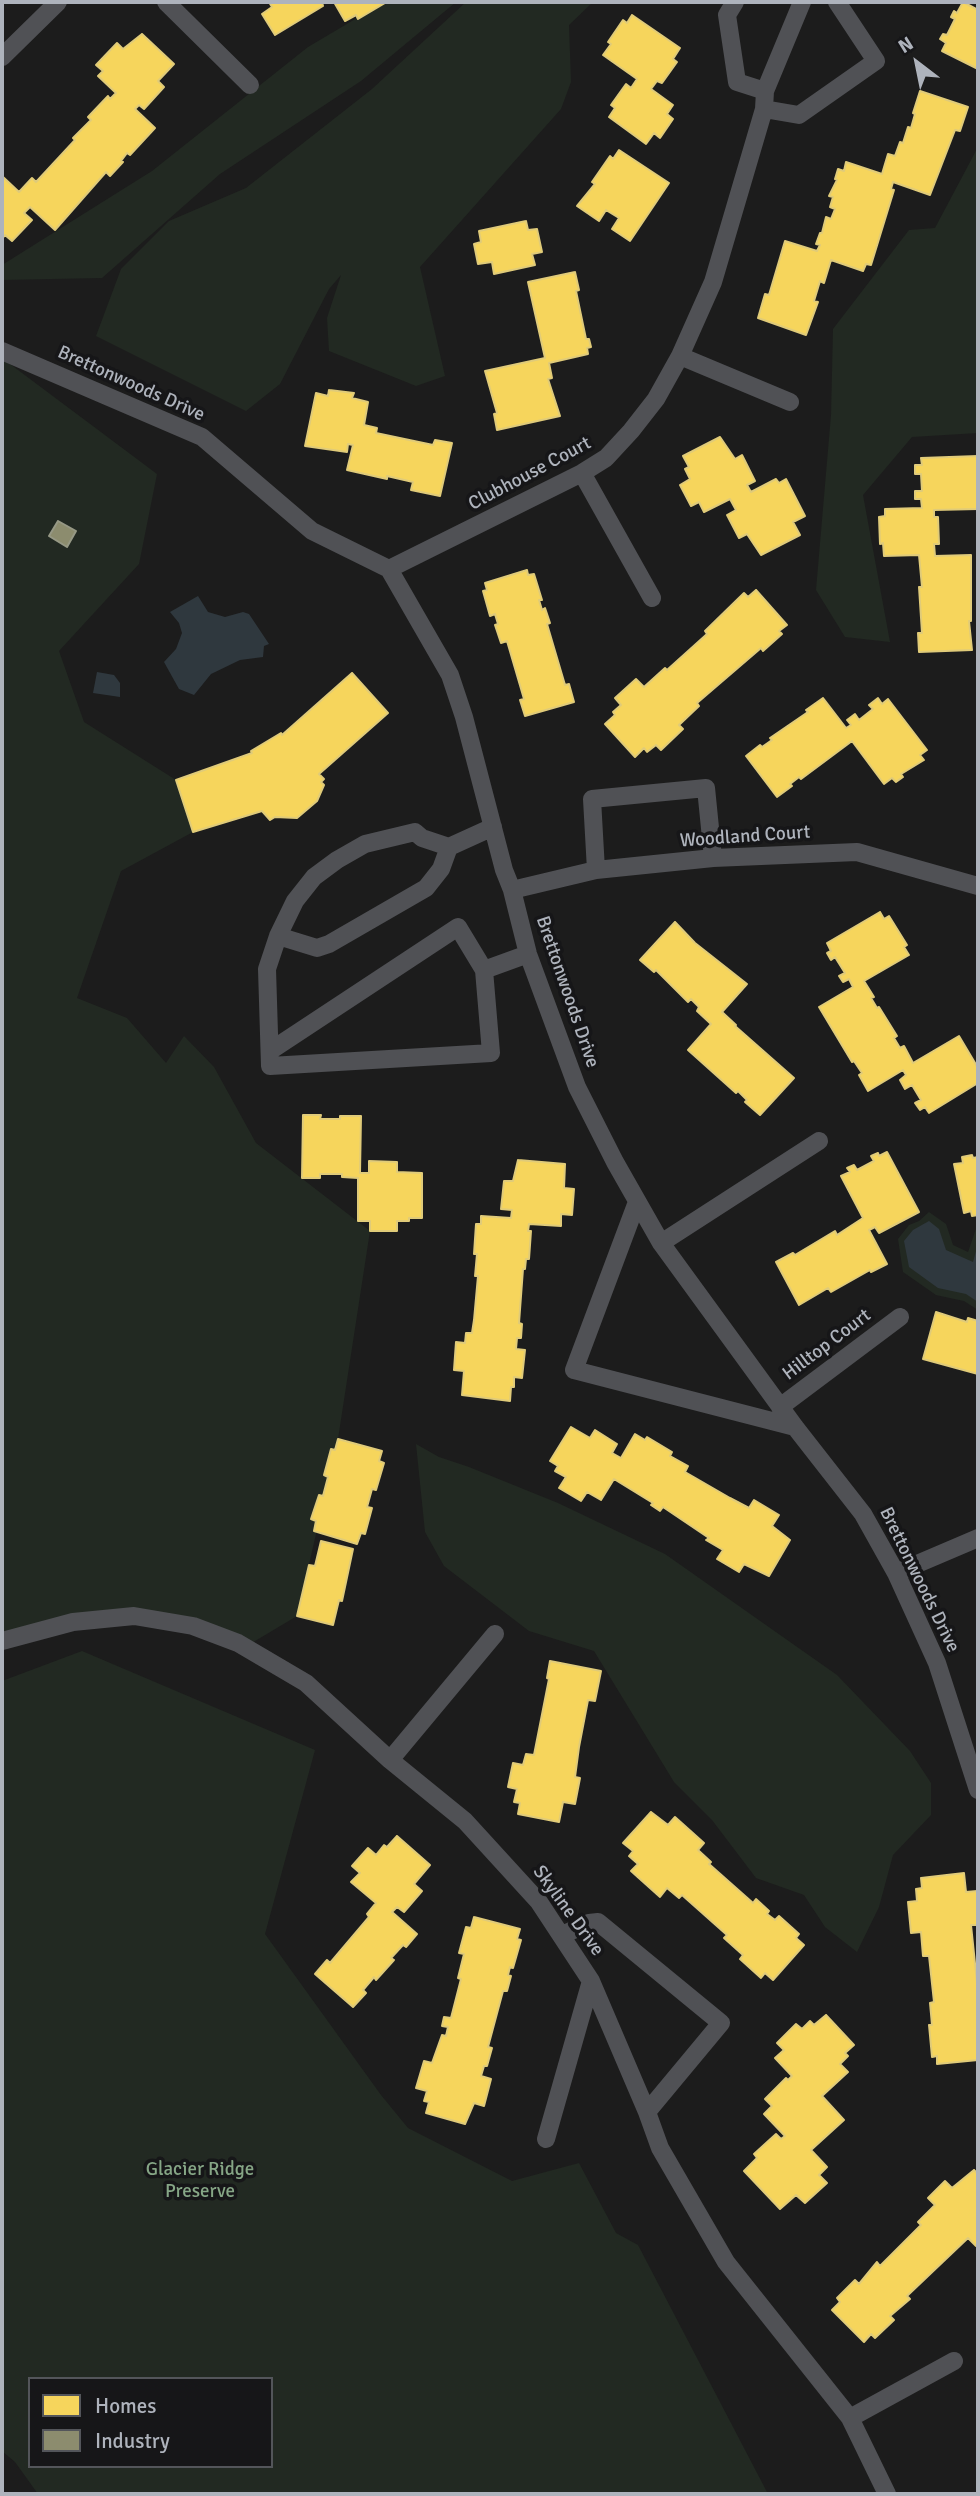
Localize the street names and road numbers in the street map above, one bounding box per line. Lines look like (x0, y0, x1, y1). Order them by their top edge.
street label: Brettonwoods Drive (54, 341, 208, 427)
street label: Clubhouse Court (465, 432, 595, 516)
street label: Woodland Court (679, 821, 811, 853)
street label: Brettonwoods Drive (530, 913, 604, 1071)
street label: Hilltop Court (778, 1304, 876, 1386)
street label: Brettonwoods Drive (874, 1504, 964, 1656)
street label: Skyline Drive (528, 1861, 608, 1961)

